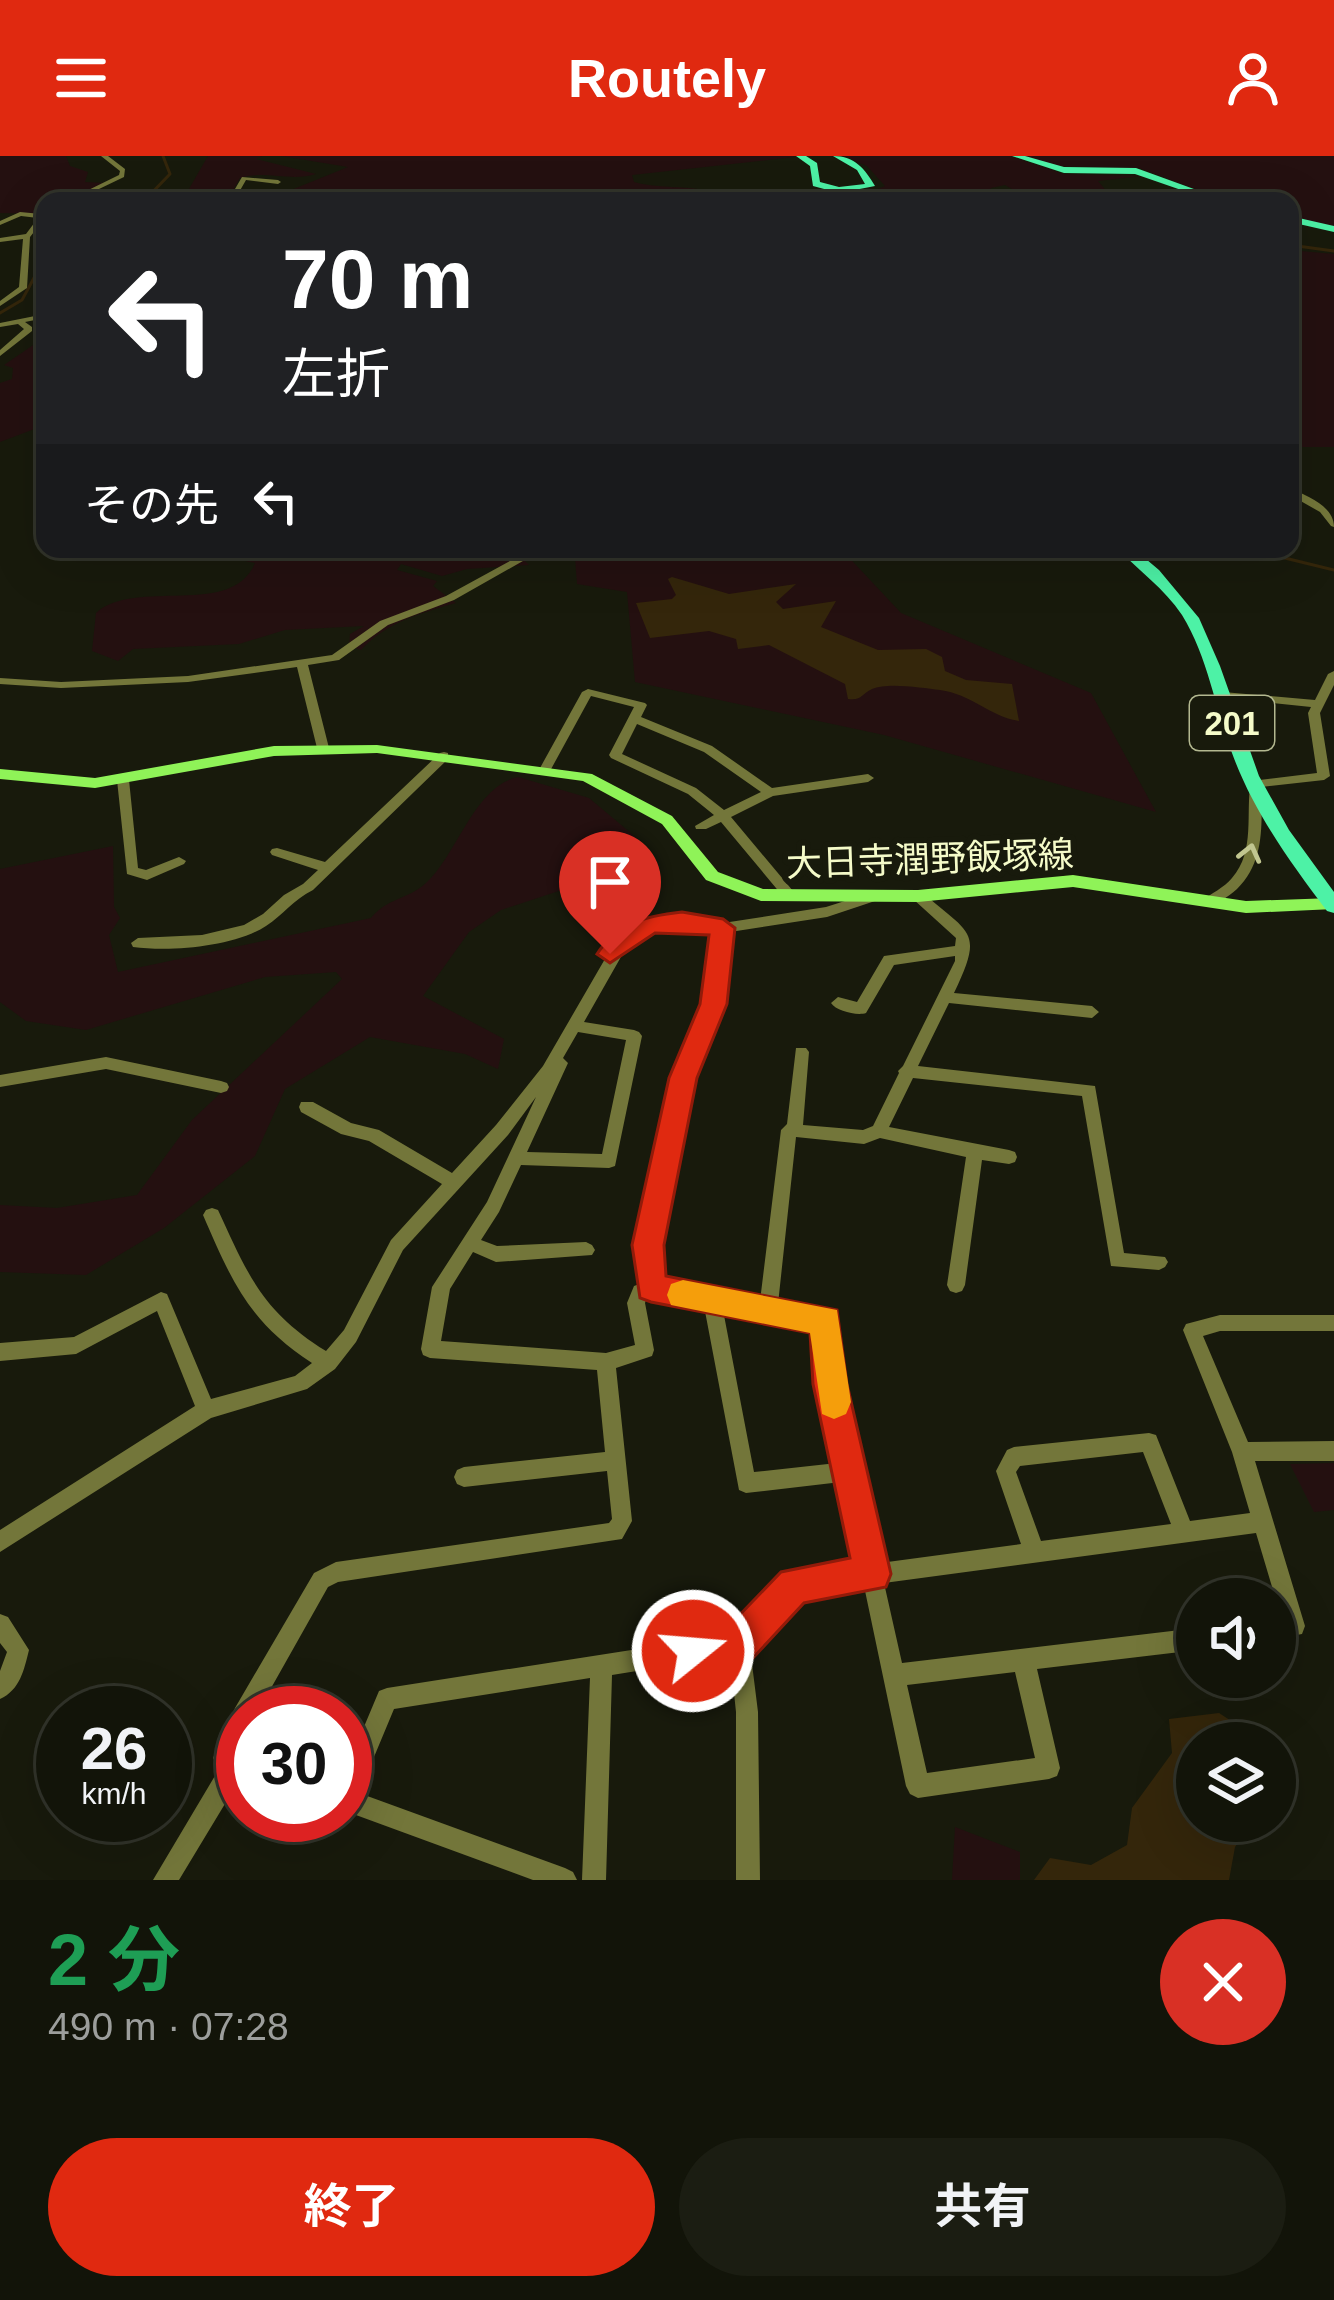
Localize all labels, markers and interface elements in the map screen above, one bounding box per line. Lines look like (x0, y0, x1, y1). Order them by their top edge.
icon: menu (48, 45, 114, 111)
icon: person (1220, 45, 1286, 111)
text: Routely (568, 48, 766, 108)
text: 70 m (282, 232, 473, 326)
icon: left (84, 240, 240, 396)
text: 左折 (282, 344, 390, 404)
icon: left (243, 468, 309, 534)
text: その先 (84, 480, 219, 531)
road number: 201 (1190, 696, 1274, 750)
pin (559, 831, 661, 954)
street label: 大日寺潤野飯塚線 (785, 833, 1075, 885)
one-way arrow (1236, 844, 1261, 864)
icon: arrive (577, 849, 643, 915)
map controls (1176, 1578, 1296, 1842)
button: sound (1176, 1578, 1296, 1698)
position arrow (630, 1588, 756, 1714)
speed limit sign: 30 (216, 1686, 372, 1842)
text: 26 (81, 1715, 147, 1782)
button: layers (1176, 1722, 1296, 1842)
text: km/h (81, 1777, 147, 1810)
button: close (1160, 1919, 1286, 2045)
text: 2 分 (48, 1920, 180, 2000)
text: 490 m · 07:28 (48, 2005, 289, 2048)
button: 終了 (48, 2138, 655, 2276)
button: 共有 (679, 2138, 1286, 2276)

